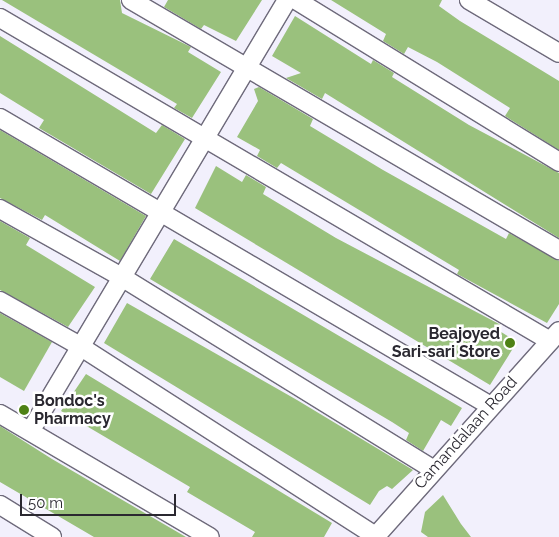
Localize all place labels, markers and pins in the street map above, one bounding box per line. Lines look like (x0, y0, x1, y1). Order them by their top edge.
place label: Beajoyed Sari-sari Store (392, 324, 500, 362)
marker: Beajoyed Sari-sari Store (504, 337, 516, 349)
place label: Bondoc's Pharmacy (34, 391, 111, 429)
marker: Bondoc's Pharmacy (18, 404, 30, 416)

